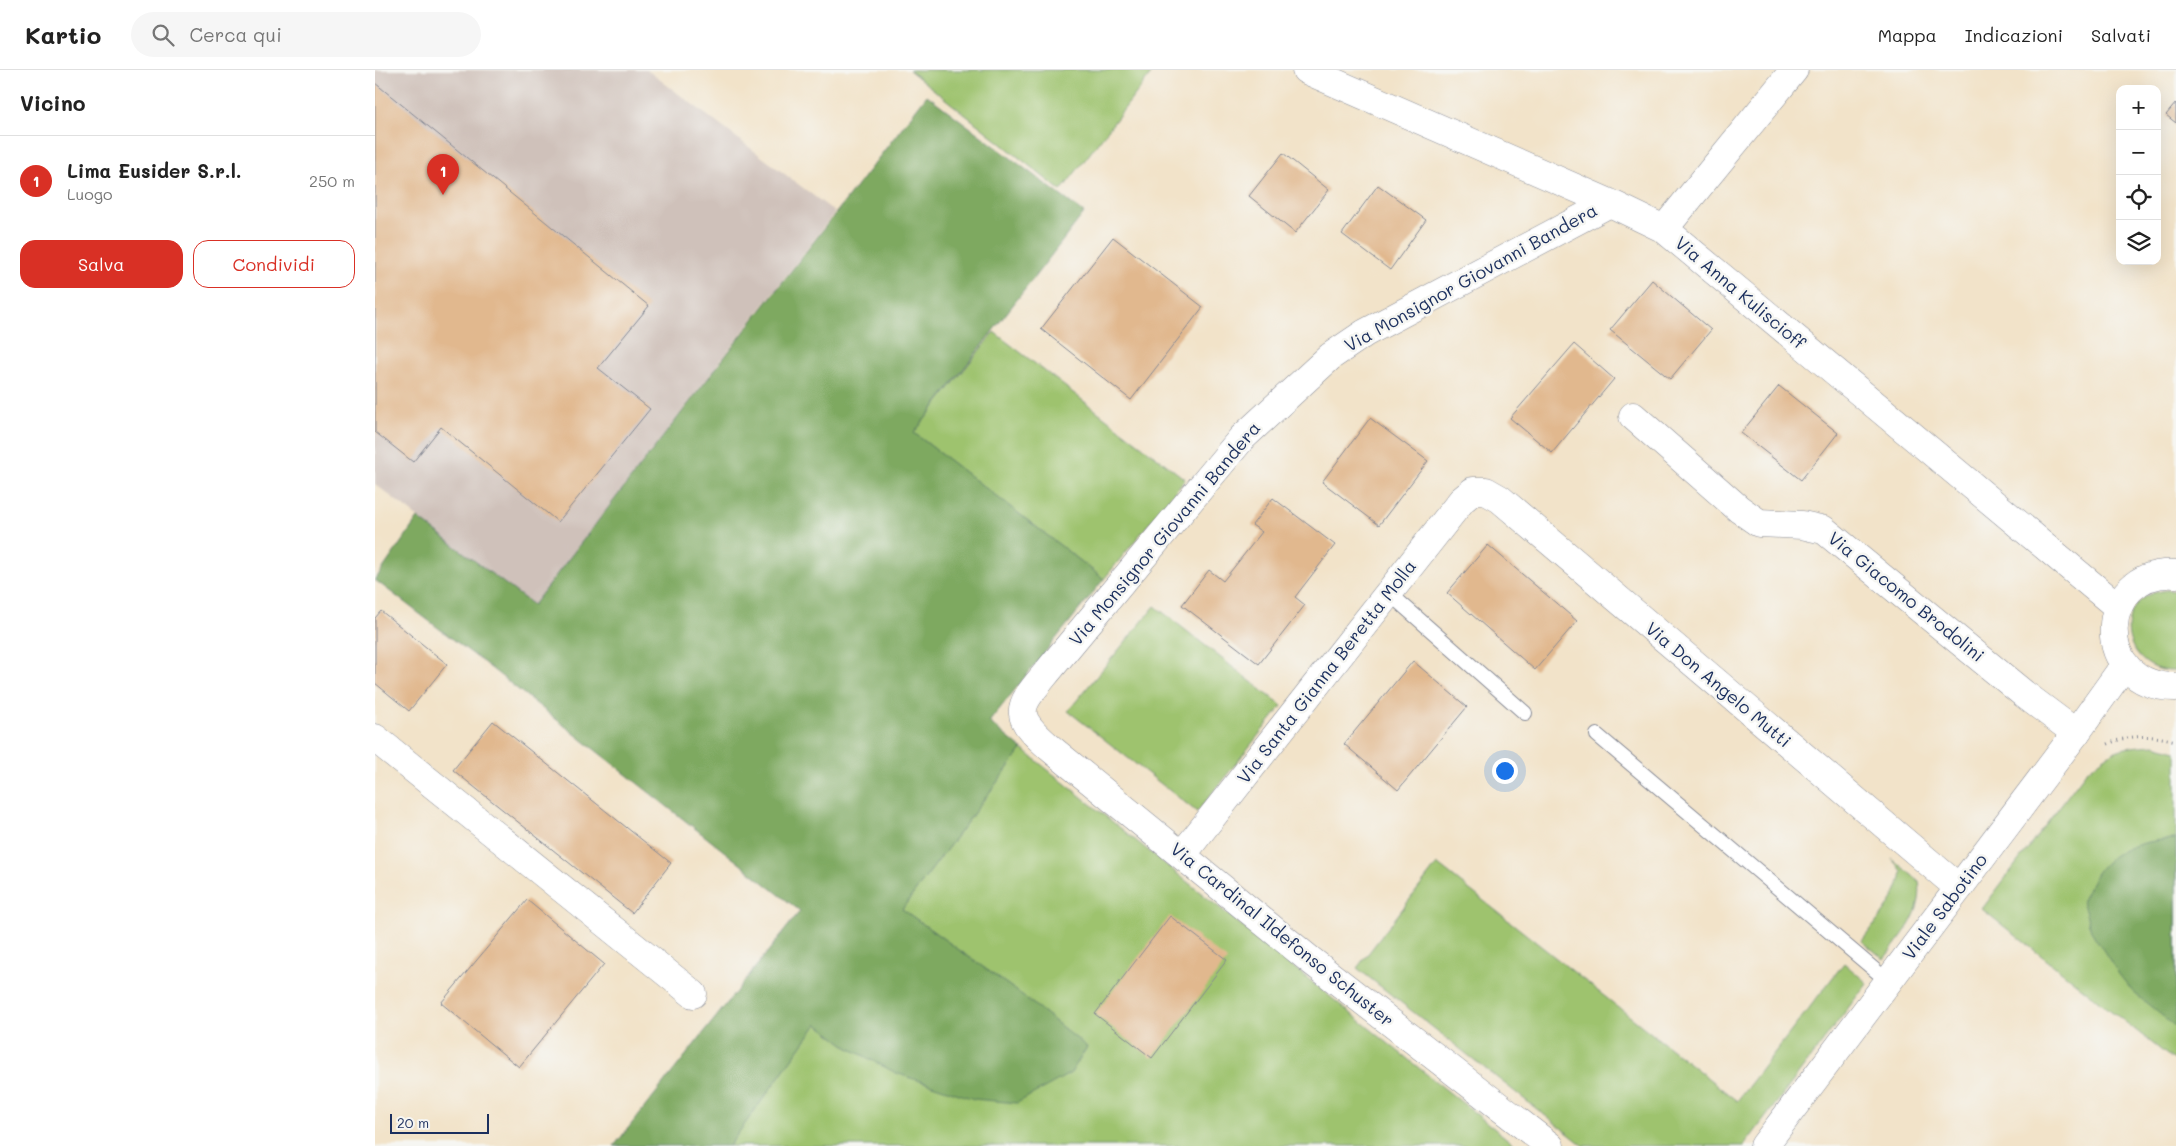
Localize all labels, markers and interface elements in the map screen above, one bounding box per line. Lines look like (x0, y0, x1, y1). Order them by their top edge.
search box (131, 12, 481, 57)
text: Kartio (25, 19, 101, 50)
icon: search (149, 21, 177, 49)
text: Cerca qui (189, 22, 282, 47)
text: Mappa (1878, 23, 1937, 47)
text: Indicazioni (1965, 23, 2063, 47)
text: Salvati (2091, 23, 2151, 47)
map controls (2116, 85, 2161, 265)
button: + (2116, 85, 2161, 130)
text: Vicino (20, 89, 85, 116)
button: − (2116, 130, 2161, 175)
pin: 1 (427, 154, 459, 195)
text: Lima Eusider S.r.l. (67, 158, 242, 183)
text: 1 (32, 170, 40, 191)
text: 250 m (309, 170, 355, 191)
button: locate (2116, 175, 2161, 220)
text: Luogo (67, 183, 112, 204)
street label: Via Monsignor Giovanni Bandera (1340, 197, 1601, 357)
button: layers (2116, 220, 2161, 265)
street label: Via Anna Kuliscioff (1670, 230, 1812, 355)
button: Salva (20, 240, 183, 288)
button: Condividi (193, 240, 355, 288)
street label: Via Monsignor Giovanni Bandera (1063, 416, 1265, 651)
street label: Via Giacomo Brodolini (1823, 526, 1990, 667)
street label: Via Santa Gianna Beretta Molla (1231, 555, 1421, 788)
street label: Via Don Angelo Mutti (1641, 616, 1797, 752)
your location (1492, 758, 1518, 784)
street label: Via Cardinal Ildefonso Schuster (1166, 837, 1399, 1032)
street label: Viale Sabotino (1896, 848, 1992, 964)
scale bar (390, 1111, 489, 1134)
text: 20 m (397, 1113, 429, 1132)

